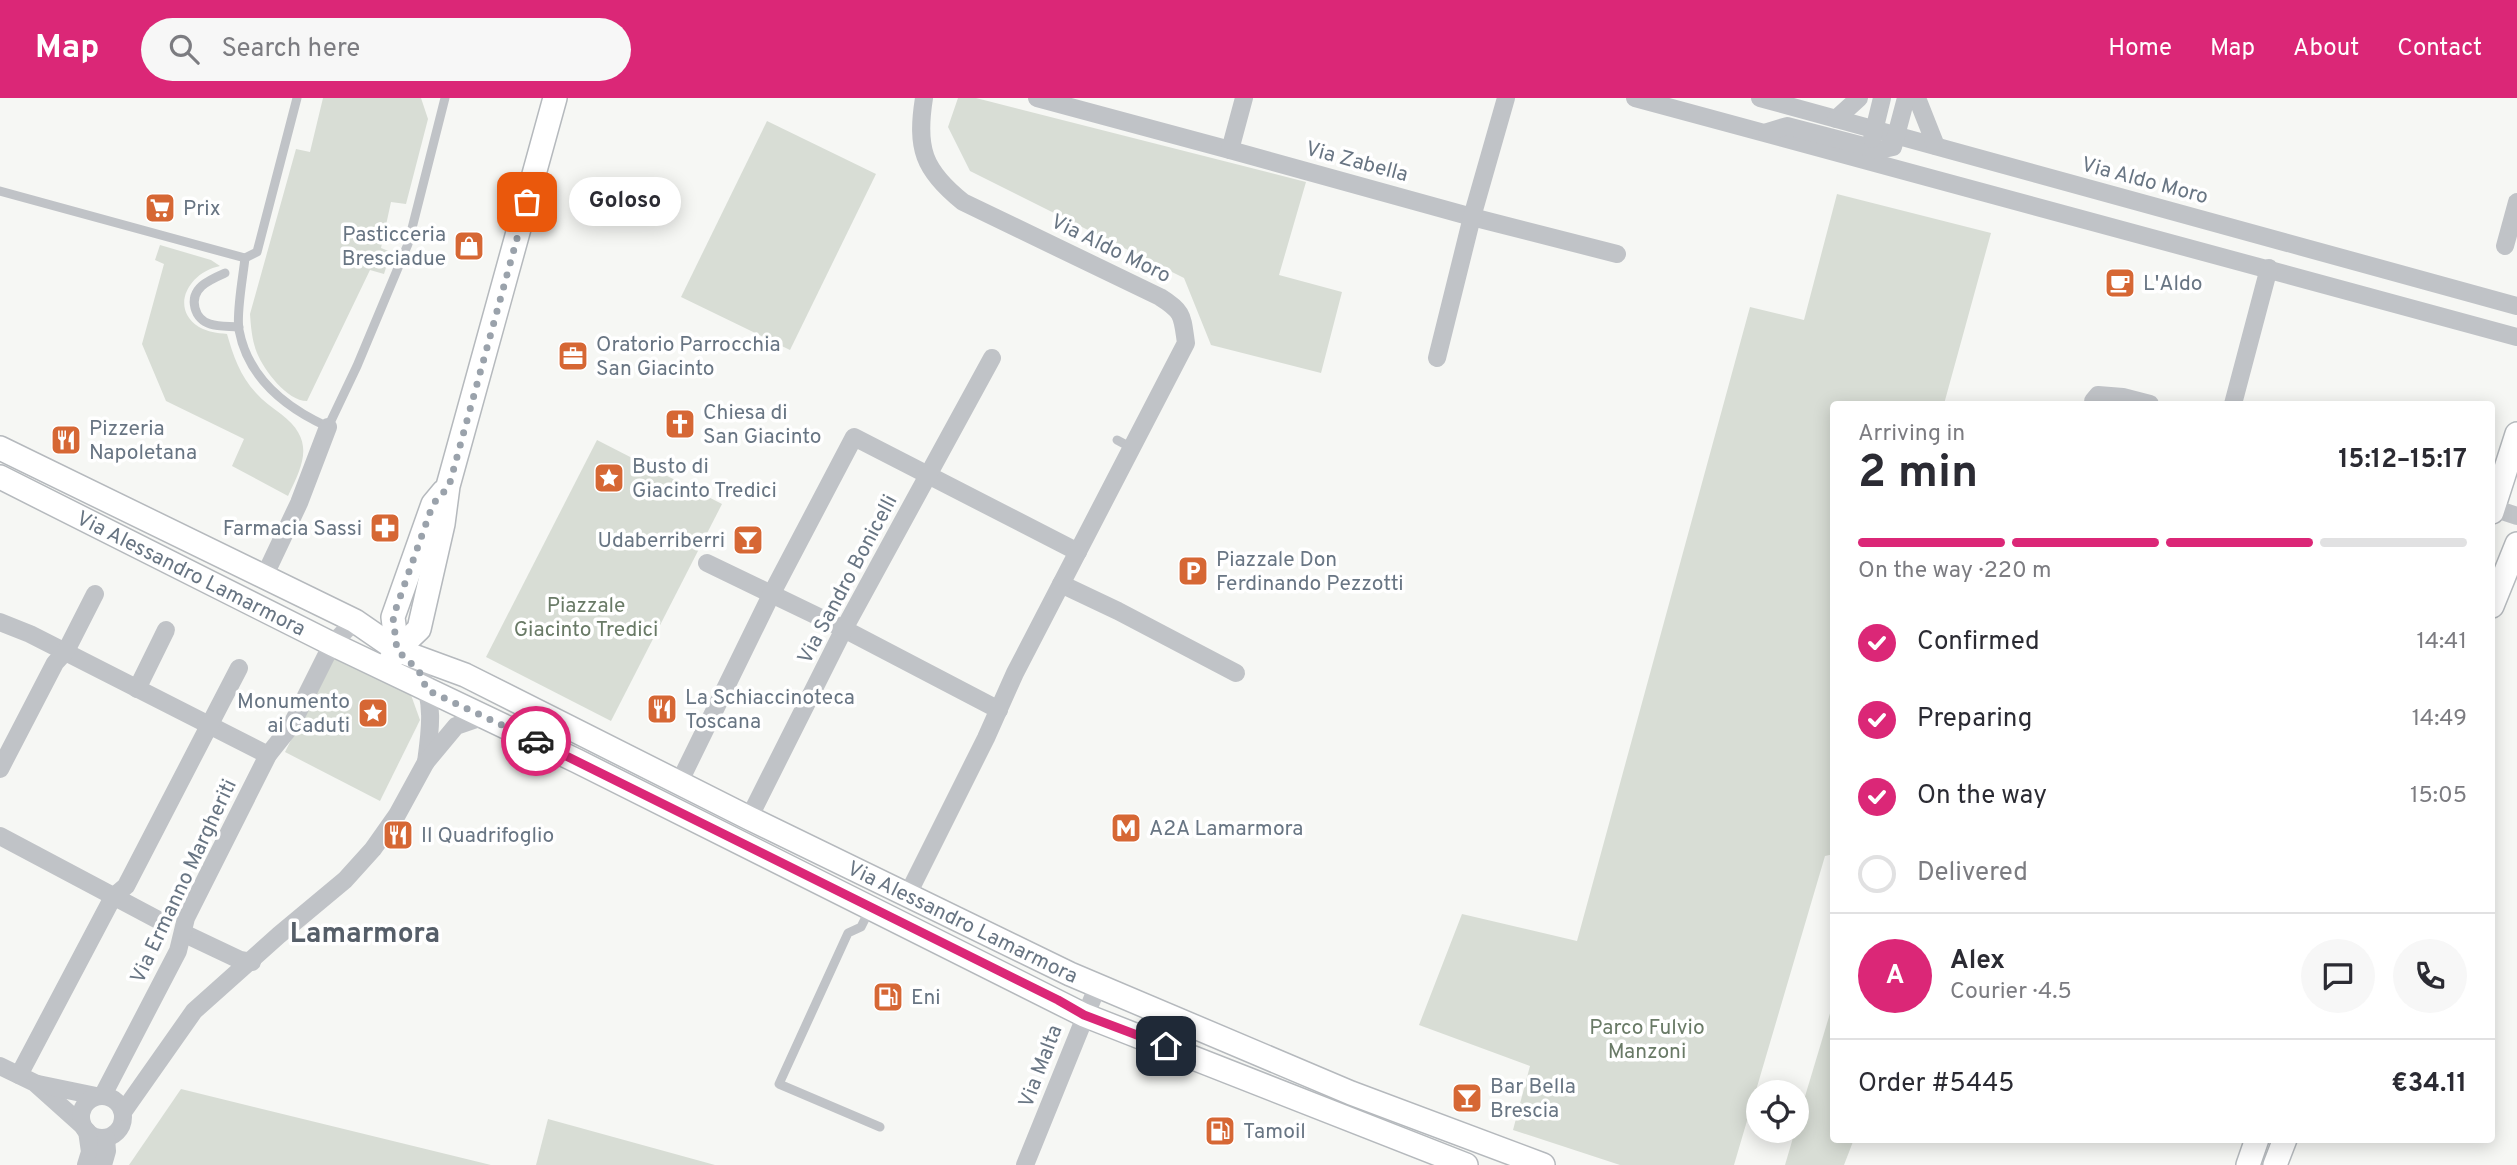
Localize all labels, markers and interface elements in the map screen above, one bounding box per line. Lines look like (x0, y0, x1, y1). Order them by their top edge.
search box (141, 18, 631, 81)
text: Map (35, 28, 99, 70)
icon: search (165, 30, 203, 68)
text: Search here (221, 33, 360, 66)
text: Home (2108, 34, 2172, 64)
text: Map (2210, 34, 2255, 64)
text: About (2293, 34, 2359, 64)
text: Contact (2397, 34, 2482, 64)
street label: Via Zabella (1302, 136, 1411, 189)
street label: Via Aldo Moro (2078, 152, 2211, 211)
pin (497, 172, 557, 232)
callout: Goloso (569, 178, 681, 226)
icon: bag (508, 183, 546, 221)
text: Goloso (589, 187, 661, 216)
supermarket icon: Prix (143, 191, 177, 225)
place label: Prix (183, 196, 221, 223)
street label: Via Aldo Moro (1046, 209, 1175, 290)
place label: Pasticceria Bresciadue (342, 222, 446, 273)
shop icon: Pasticceria Bresciadue (452, 229, 486, 263)
cafe icon: L'Aldo (2103, 266, 2137, 300)
place label: L'Aldo (2143, 271, 2203, 298)
place label: Oratorio Parrocchia San Giacinto (596, 332, 781, 383)
office icon: Oratorio Parrocchia San Giacinto (556, 339, 590, 373)
place label: Chiesa di San Giacinto (703, 400, 822, 451)
church icon: Chiesa di San Giacinto (663, 407, 697, 441)
place label: Pizzeria Napoletana (89, 416, 197, 467)
text: Arriving in (1858, 420, 1965, 449)
restaurant icon: Pizzeria Napoletana (49, 423, 83, 457)
text: 15:12–15:17 (2338, 444, 2467, 477)
text: 2 min (1858, 445, 1978, 504)
place label: Busto di Giacinto Tredici (632, 454, 777, 505)
place icon: Busto di Giacinto Tredici (592, 461, 626, 495)
street label: Via Sandro Bonicelli (792, 490, 904, 669)
street label: Via Alessandro Lamarmora (71, 506, 310, 643)
pharmacy icon: Farmacia Sassi (368, 511, 402, 545)
place label: Farmacia Sassi (223, 516, 362, 543)
bar icon: Udaberriberri (731, 523, 765, 557)
place label: Udaberriberri (597, 528, 725, 555)
place label: Piazzale Don Ferdinando Pezzotti (1216, 547, 1404, 598)
parking icon: Piazzale Don Ferdinando Pezzotti (1176, 554, 1210, 588)
text: On the way · 220 m (1858, 557, 2052, 586)
park label: Piazzale Giacinto Tredici (514, 593, 658, 644)
icon: check (1858, 624, 1896, 662)
text: Confirmed (1917, 626, 2040, 659)
text: 14:41 (2417, 628, 2467, 657)
place label: La Schiaccinoteca Toscana (685, 685, 855, 736)
place label: Monumento ai Caduti (237, 689, 350, 740)
restaurant icon: La Schiaccinoteca Toscana (645, 692, 679, 726)
place icon: Monumento ai Caduti (356, 696, 390, 730)
icon: check (1858, 701, 1896, 739)
text: Preparing (1917, 703, 2032, 736)
text: 14:49 (2412, 705, 2467, 734)
courier (501, 706, 571, 776)
icon: car (517, 722, 555, 760)
street label: Via Ermanno Margheriti (125, 775, 244, 988)
icon: check (1858, 778, 1896, 816)
text: On the way (1917, 780, 2047, 813)
text: 15:05 (2410, 782, 2467, 811)
metro station icon: A2A Lamarmora (1109, 811, 1143, 845)
place label: A2A Lamarmora (1149, 816, 1303, 843)
restaurant icon: Il Quadrifoglio (381, 818, 415, 852)
place label: Il Quadrifoglio (421, 823, 554, 850)
street label: Via Alessandro Lamarmora (842, 856, 1081, 991)
text: Delivered (1917, 857, 2028, 890)
district label: Lamarmora (290, 917, 440, 953)
button: chat (2301, 939, 2375, 1013)
button: phone (2393, 939, 2467, 1013)
text: Alex (1950, 945, 2005, 978)
text: A (1886, 960, 1904, 993)
text: Courier · 4.5 (1950, 978, 2072, 1007)
fuel station icon: Eni (871, 980, 905, 1014)
place label: Eni (911, 985, 941, 1012)
park label: Parco Fulvio Manzoni (1589, 1015, 1705, 1066)
pin (1136, 1016, 1196, 1076)
street label: Via Malta (1013, 1021, 1070, 1112)
icon: home (1147, 1027, 1185, 1065)
text: Order #5445 (1858, 1068, 2015, 1101)
text: €34.11 (2391, 1068, 2467, 1101)
place label: Bar Bella Brescia (1490, 1074, 1576, 1125)
map controls (1746, 1080, 1809, 1143)
button: locate (1746, 1080, 1809, 1143)
bar icon: Bar Bella Brescia (1450, 1081, 1484, 1115)
fuel station icon: Tamoil (1203, 1114, 1237, 1148)
place label: Tamoil (1243, 1119, 1306, 1146)

